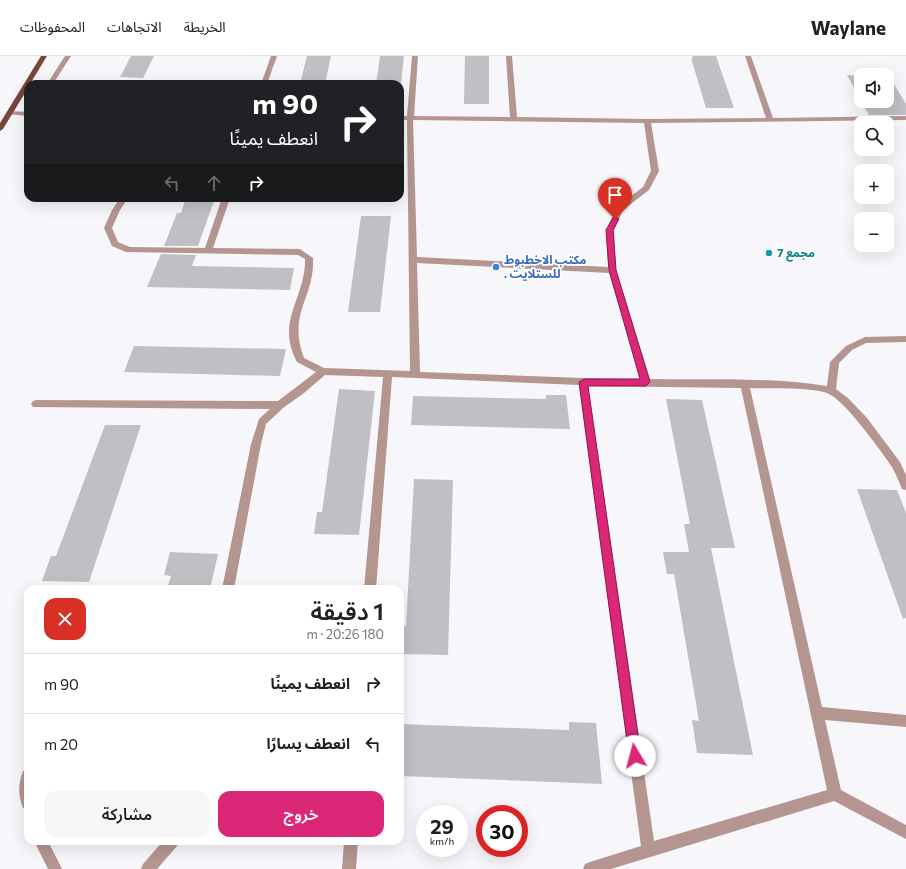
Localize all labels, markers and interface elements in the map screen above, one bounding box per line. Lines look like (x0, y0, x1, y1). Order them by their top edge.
text: Waylane (811, 16, 886, 39)
text: المحفوظات (20, 18, 85, 35)
text: الاتجاهات (107, 18, 162, 35)
text: الخريطة (184, 18, 226, 35)
map controls (854, 68, 894, 252)
button: sound (854, 68, 894, 108)
text: 90 m (252, 86, 318, 120)
icon: right (332, 96, 384, 148)
button: search (854, 116, 894, 156)
text: انعطف يمينًا (230, 127, 318, 149)
button: + (854, 164, 894, 204)
icon: left (161, 172, 183, 194)
icon: ahead (203, 172, 225, 194)
icon: right (245, 172, 267, 194)
pin (598, 178, 632, 219)
icon: arrive (604, 184, 626, 206)
button: − (854, 212, 894, 252)
place label: مجمع 7 (777, 245, 815, 262)
marker: مجمع 7 (764, 248, 774, 258)
place label: مكتب الاخطبوط . للستلايت (504, 252, 587, 281)
marker: مكتب الاخطبوط . للستلايت (491, 262, 501, 272)
text: 1 دقيقة (311, 596, 384, 625)
button: close (44, 598, 86, 640)
text: 180 m · 20:26 (306, 626, 384, 642)
icon: right (362, 673, 384, 695)
text: انعطف يمينًا (270, 674, 350, 692)
text: 90 m (44, 675, 79, 693)
icon: left (362, 733, 384, 755)
text: انعطف يسارًا (267, 734, 350, 752)
text: 20 m (44, 735, 78, 753)
position arrow (614, 735, 656, 777)
button: مشاركة (44, 791, 210, 837)
button: خروج (218, 791, 384, 837)
speed limit sign: 30 (476, 805, 528, 857)
text: 29 (430, 814, 454, 838)
text: km/h (430, 835, 454, 847)

